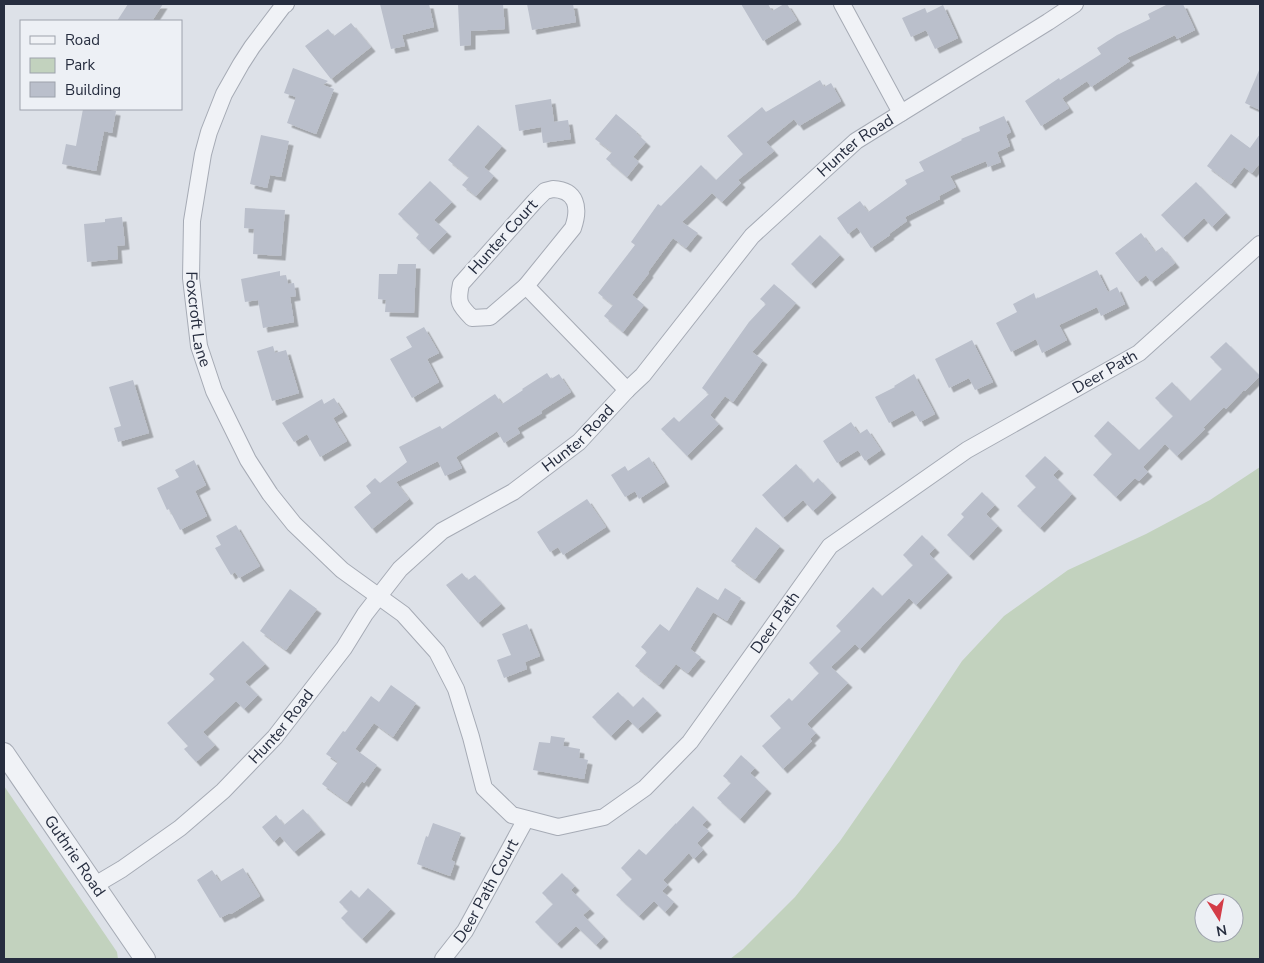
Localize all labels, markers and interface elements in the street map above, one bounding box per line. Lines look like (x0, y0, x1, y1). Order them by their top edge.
legend (20, 20, 182, 110)
text: Road (65, 30, 100, 50)
text: Park (65, 55, 95, 75)
text: Building (65, 80, 121, 100)
street label: Hunter Road (812, 109, 898, 182)
street label: Hunter Court (463, 194, 543, 279)
street label: Foxcroft Lane (180, 271, 216, 370)
street label: Deer Path (1068, 345, 1142, 399)
street label: Hunter Road (537, 400, 619, 477)
street label: Deer Path (745, 587, 805, 658)
street label: Hunter Road (244, 685, 319, 769)
street label: Guthrie Road (39, 811, 110, 901)
street label: Deer Path Court (449, 835, 524, 948)
north arrow (1194, 893, 1244, 943)
text: N (1214, 920, 1228, 941)

